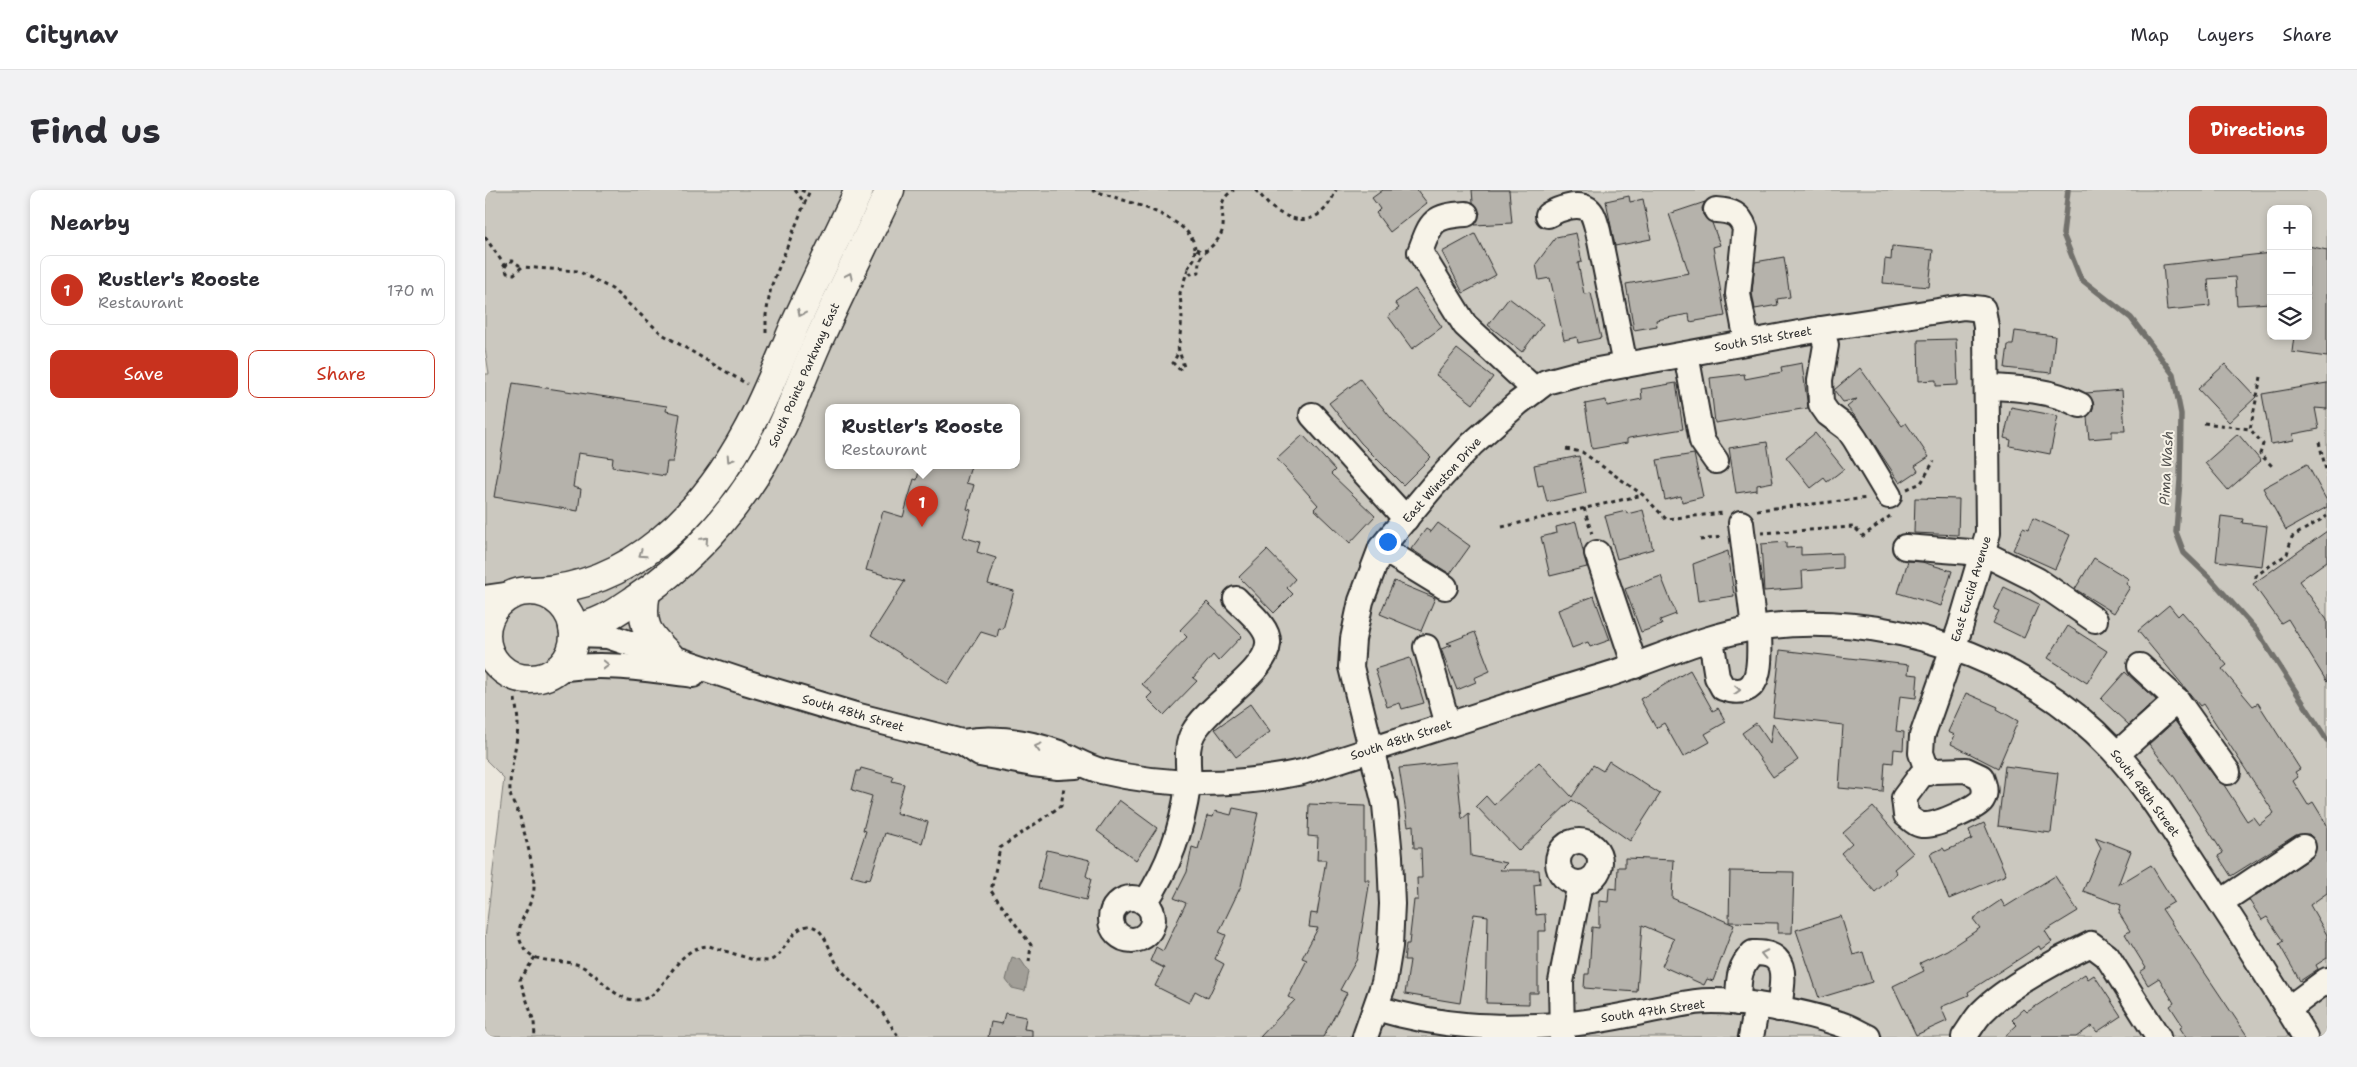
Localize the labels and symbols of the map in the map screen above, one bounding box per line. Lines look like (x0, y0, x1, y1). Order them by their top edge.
one-way arrow (843, 272, 853, 281)
street label: South Pointe Parkway East (765, 300, 843, 450)
one-way arrow (797, 308, 807, 317)
street label: South 51st Street (1713, 323, 1813, 355)
water label: Pima Wash (2155, 430, 2177, 506)
street label: East Winston Drive (1399, 433, 1485, 526)
one-way arrow (727, 453, 736, 463)
pin: 1 (906, 486, 938, 527)
your location (1375, 529, 1401, 555)
street label: East Euclid Avenue (1947, 534, 1995, 644)
one-way arrow (699, 536, 708, 545)
one-way arrow (638, 548, 648, 557)
one-way arrow (603, 660, 611, 670)
one-way arrow (1734, 685, 1741, 695)
street label: South 48th Street (800, 691, 906, 735)
street label: South 48th Street (1348, 716, 1454, 764)
one-way arrow (1035, 742, 1043, 752)
street label: South 48th Street (2107, 746, 2183, 840)
one-way arrow (1760, 949, 1769, 960)
street label: South 47th Street (1600, 996, 1706, 1026)

